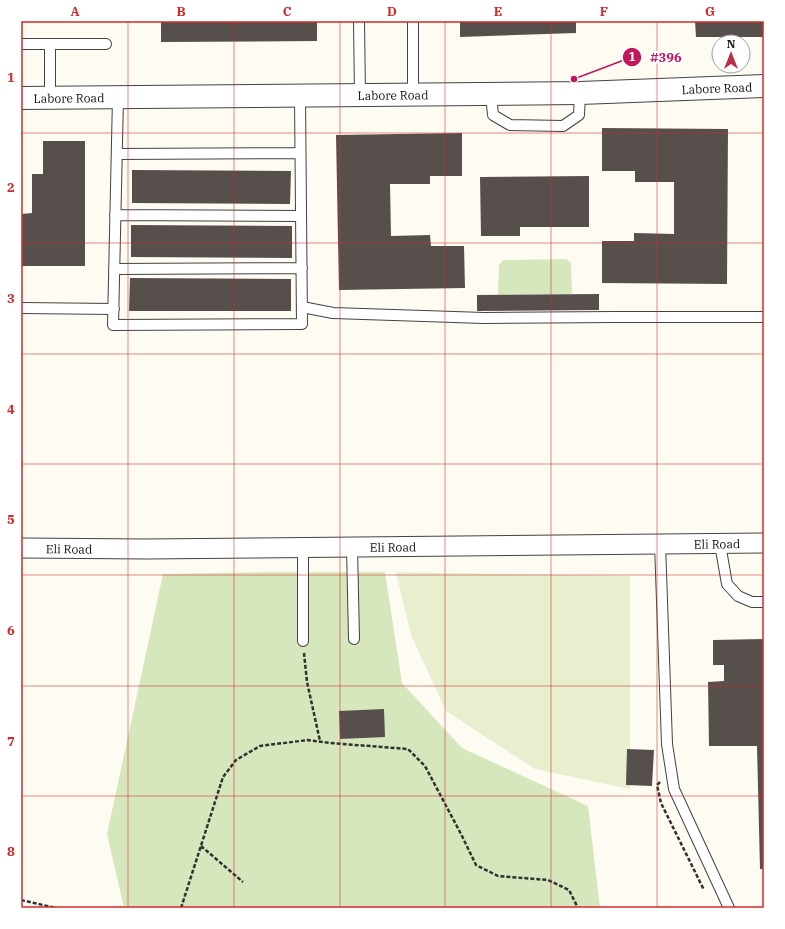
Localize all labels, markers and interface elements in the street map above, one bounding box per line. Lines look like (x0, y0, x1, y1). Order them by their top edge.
text: A (70, 3, 80, 20)
text: B (176, 3, 186, 20)
text: C (283, 3, 292, 20)
text: D (387, 3, 397, 20)
text: E (494, 3, 502, 20)
text: F (600, 3, 608, 20)
text: G (705, 3, 715, 20)
north arrow (711, 34, 751, 74)
text: N (727, 37, 736, 51)
callout: #396 (622, 45, 690, 70)
text: 1 (628, 49, 636, 64)
text: #396 (650, 49, 682, 66)
text: 1 (7, 69, 15, 86)
street label: Labore Road (681, 79, 753, 97)
street label: Labore Road (357, 87, 428, 102)
street label: Labore Road (34, 90, 104, 105)
text: 2 (7, 179, 15, 196)
text: 3 (7, 290, 15, 307)
text: 4 (7, 401, 15, 418)
text: 5 (7, 511, 15, 528)
street label: Eli Road (694, 536, 740, 551)
street label: Eli Road (370, 539, 416, 554)
street label: Eli Road (46, 541, 92, 556)
text: 6 (7, 622, 15, 639)
text: 7 (7, 733, 15, 750)
text: 8 (7, 843, 15, 860)

